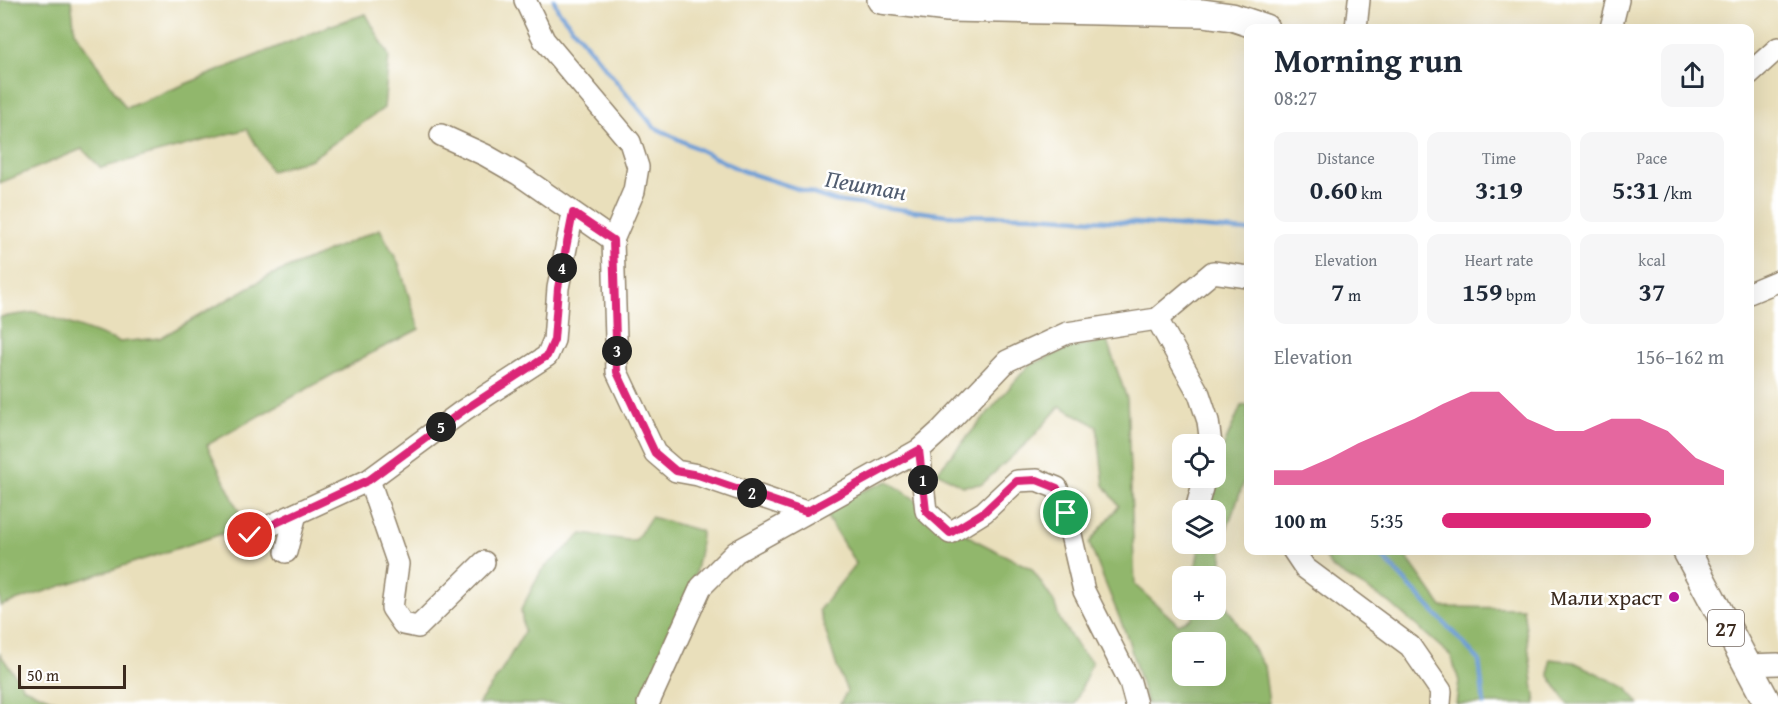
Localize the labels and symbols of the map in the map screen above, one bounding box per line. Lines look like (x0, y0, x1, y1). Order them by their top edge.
water label: Пештан (823, 161, 909, 209)
pin: 4 (547, 253, 577, 283)
pin: 3 (602, 336, 632, 366)
pin: 5 (426, 412, 456, 442)
pin: 1 (908, 465, 938, 495)
pin: 2 (737, 478, 767, 508)
pin (1040, 487, 1091, 538)
pin (224, 509, 275, 560)
place label: Мали храст (1550, 581, 1662, 613)
marker: Мали храст (1667, 590, 1681, 604)
road number: 27 (1708, 610, 1744, 646)
scale bar (18, 662, 126, 690)

